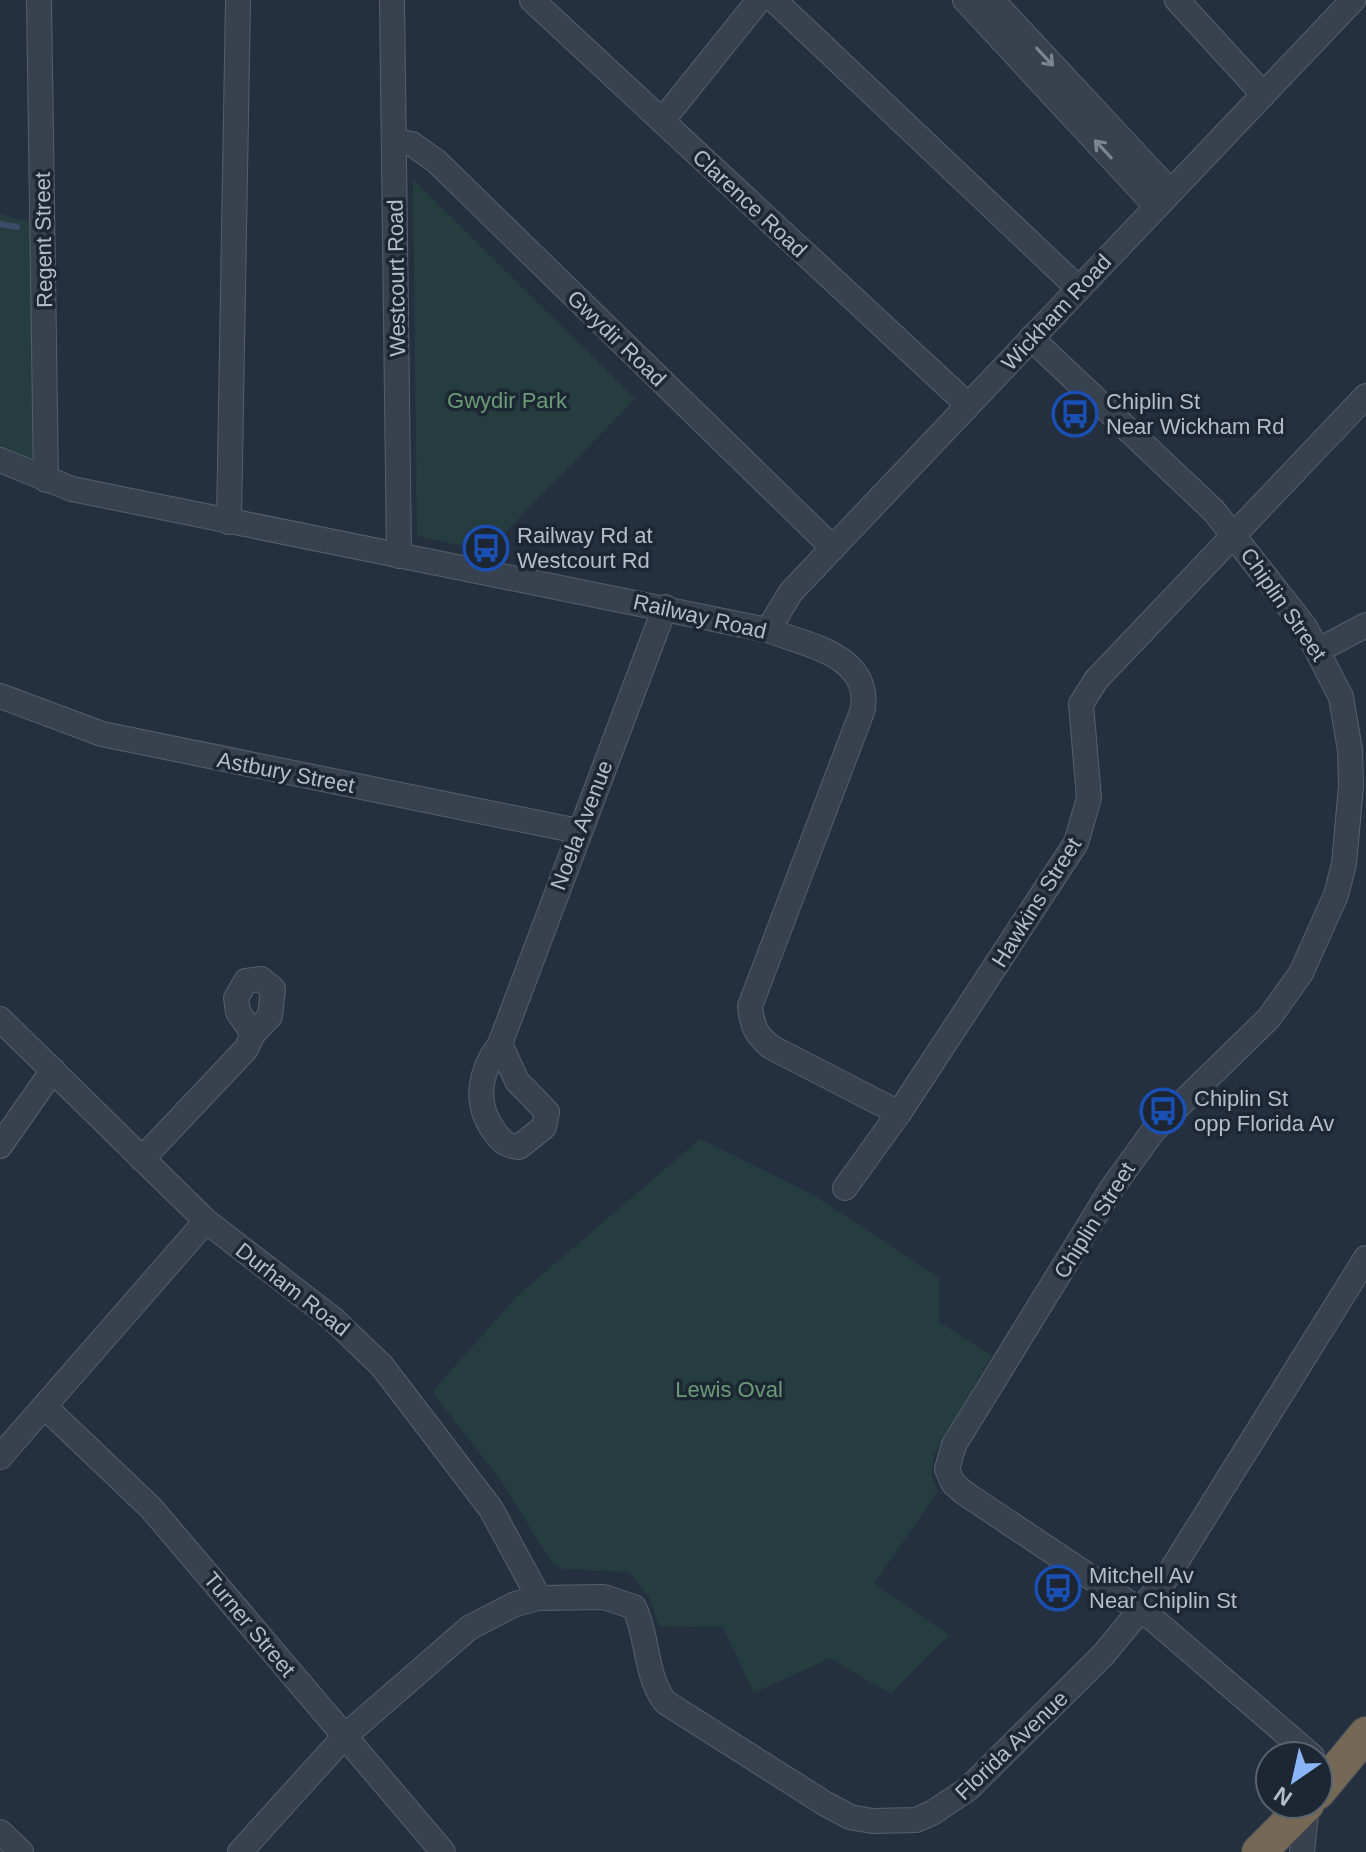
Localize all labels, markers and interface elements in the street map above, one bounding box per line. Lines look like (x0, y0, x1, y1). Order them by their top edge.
one-way arrow (1036, 47, 1055, 67)
one-way arrow (1094, 139, 1113, 159)
street label: Clarence Road (687, 144, 812, 263)
street label: Regent Street (30, 172, 57, 308)
street label: Westcourt Road (383, 199, 410, 357)
street label: Wickham Road (996, 249, 1116, 375)
street label: Gwydir Road (562, 285, 671, 392)
park label: Gwydir Park (447, 388, 568, 413)
place label: Chiplin St Near Wickham Rd (1106, 389, 1284, 439)
bus stop icon: Chiplin St Near Wickham Rd (1051, 390, 1099, 438)
place label: Railway Rd at Westcourt Rd (517, 523, 653, 573)
bus stop icon: Railway Rd at Westcourt Rd (462, 524, 510, 572)
street label: Chiplin Street (1235, 543, 1332, 666)
street label: Railway Road (631, 589, 769, 644)
street label: Astbury Street (215, 747, 357, 798)
street label: Noela Avenue (545, 757, 618, 893)
street label: Hawkins Street (987, 833, 1086, 972)
place label: Chiplin St opp Florida Av (1194, 1086, 1334, 1136)
bus stop icon: Chiplin St opp Florida Av (1139, 1087, 1187, 1135)
street label: Chiplin Street (1049, 1158, 1140, 1283)
street label: Durham Road (231, 1237, 354, 1341)
park label: Lewis Oval (675, 1377, 783, 1402)
place label: Mitchell Av Near Chiplin St (1089, 1563, 1237, 1613)
bus stop icon: Mitchell Av Near Chiplin St (1034, 1564, 1082, 1612)
street label: Turner Street (199, 1567, 301, 1682)
street label: Florida Avenue (950, 1686, 1073, 1805)
north arrow (1254, 1740, 1334, 1820)
text: N (1270, 1781, 1297, 1811)

